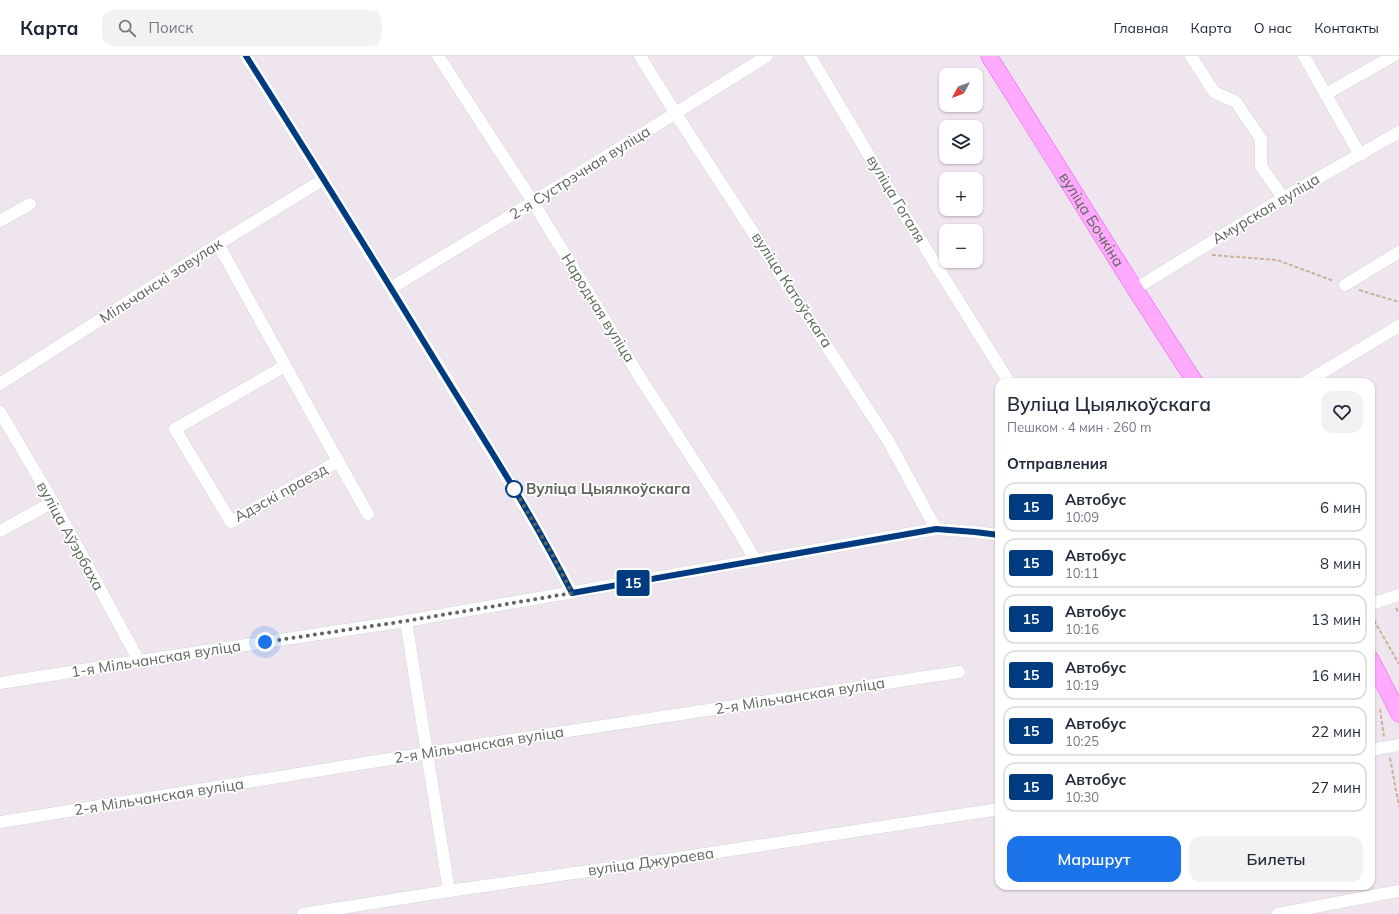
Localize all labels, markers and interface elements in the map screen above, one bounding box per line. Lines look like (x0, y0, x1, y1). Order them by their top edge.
search box (102, 10, 382, 46)
text: Карта (20, 16, 78, 40)
icon: search (116, 17, 138, 39)
text: Поиск (148, 18, 193, 37)
text: Главная (1114, 19, 1169, 37)
text: Карта (1191, 19, 1232, 37)
text: О нас (1254, 19, 1292, 37)
text: Контакты (1314, 19, 1379, 37)
north arrow (939, 68, 983, 112)
map controls (939, 68, 983, 268)
button: layers (939, 120, 983, 164)
street label: 2-я Сустрэчная вуліца (506, 121, 654, 224)
street label: вуліца Гогаля (863, 151, 930, 246)
street label: вуліца Бочкіна (1055, 168, 1129, 270)
street label: Амурская вуліца (1208, 169, 1323, 248)
button: + (939, 172, 983, 216)
button: − (939, 224, 983, 268)
street label: вуліца Катоўскага (748, 228, 837, 351)
street label: Мільчанскі завулак (96, 233, 226, 327)
street label: Народная вуліца (557, 250, 640, 366)
button: heart (1321, 391, 1363, 433)
text: Вуліца Цыялкоўскага (1007, 392, 1211, 416)
text: Пешком · 4 мин · 260 m (1007, 419, 1151, 435)
text: Отправления (1007, 454, 1108, 473)
street label: Адэскі праезд (231, 459, 331, 526)
street label: вуліца Аўэрбаха (33, 478, 108, 594)
place label: Вуліца Цыялкоўскага (526, 479, 691, 498)
marker: Вуліца Цыялкоўскага (505, 480, 523, 498)
text: Автобус (1065, 490, 1126, 509)
text: 15 (1023, 498, 1039, 516)
text: 6 мин (1320, 498, 1361, 517)
text: 10:09 (1065, 509, 1099, 525)
text: Автобус (1065, 546, 1126, 565)
text: 15 (1023, 554, 1039, 572)
text: 8 мин (1320, 554, 1361, 573)
text: 10:11 (1065, 565, 1099, 581)
line badge: 15 (615, 570, 651, 596)
text: 15 (625, 574, 641, 592)
text: Автобус (1065, 602, 1126, 621)
text: 15 (1023, 610, 1039, 628)
text: 13 мин (1311, 610, 1361, 629)
text: 10:16 (1065, 621, 1099, 637)
your location (255, 632, 275, 652)
street label: 1-я Мільчанская вуліца (70, 636, 242, 681)
text: Автобус (1065, 658, 1126, 677)
text: 15 (1023, 666, 1039, 684)
text: 16 мин (1311, 666, 1361, 685)
street label: 2-я Мільчанская вуліца (714, 673, 886, 718)
text: 10:19 (1065, 677, 1099, 693)
text: Автобус (1065, 714, 1126, 733)
street label: 2-я Мільчанская вуліца (393, 722, 565, 767)
text: 15 (1023, 722, 1039, 740)
text: 22 мин (1311, 722, 1361, 741)
text: 10:25 (1065, 733, 1099, 749)
text: Автобус (1065, 770, 1126, 789)
street label: 2-я Мільчанская вуліца (73, 774, 245, 819)
text: 15 (1023, 778, 1039, 796)
text: 27 мин (1311, 778, 1361, 797)
text: 10:30 (1065, 789, 1099, 805)
button: Маршрут (1007, 836, 1181, 882)
button: Билеты (1189, 836, 1363, 882)
street label: вуліца Джураева (587, 843, 715, 880)

